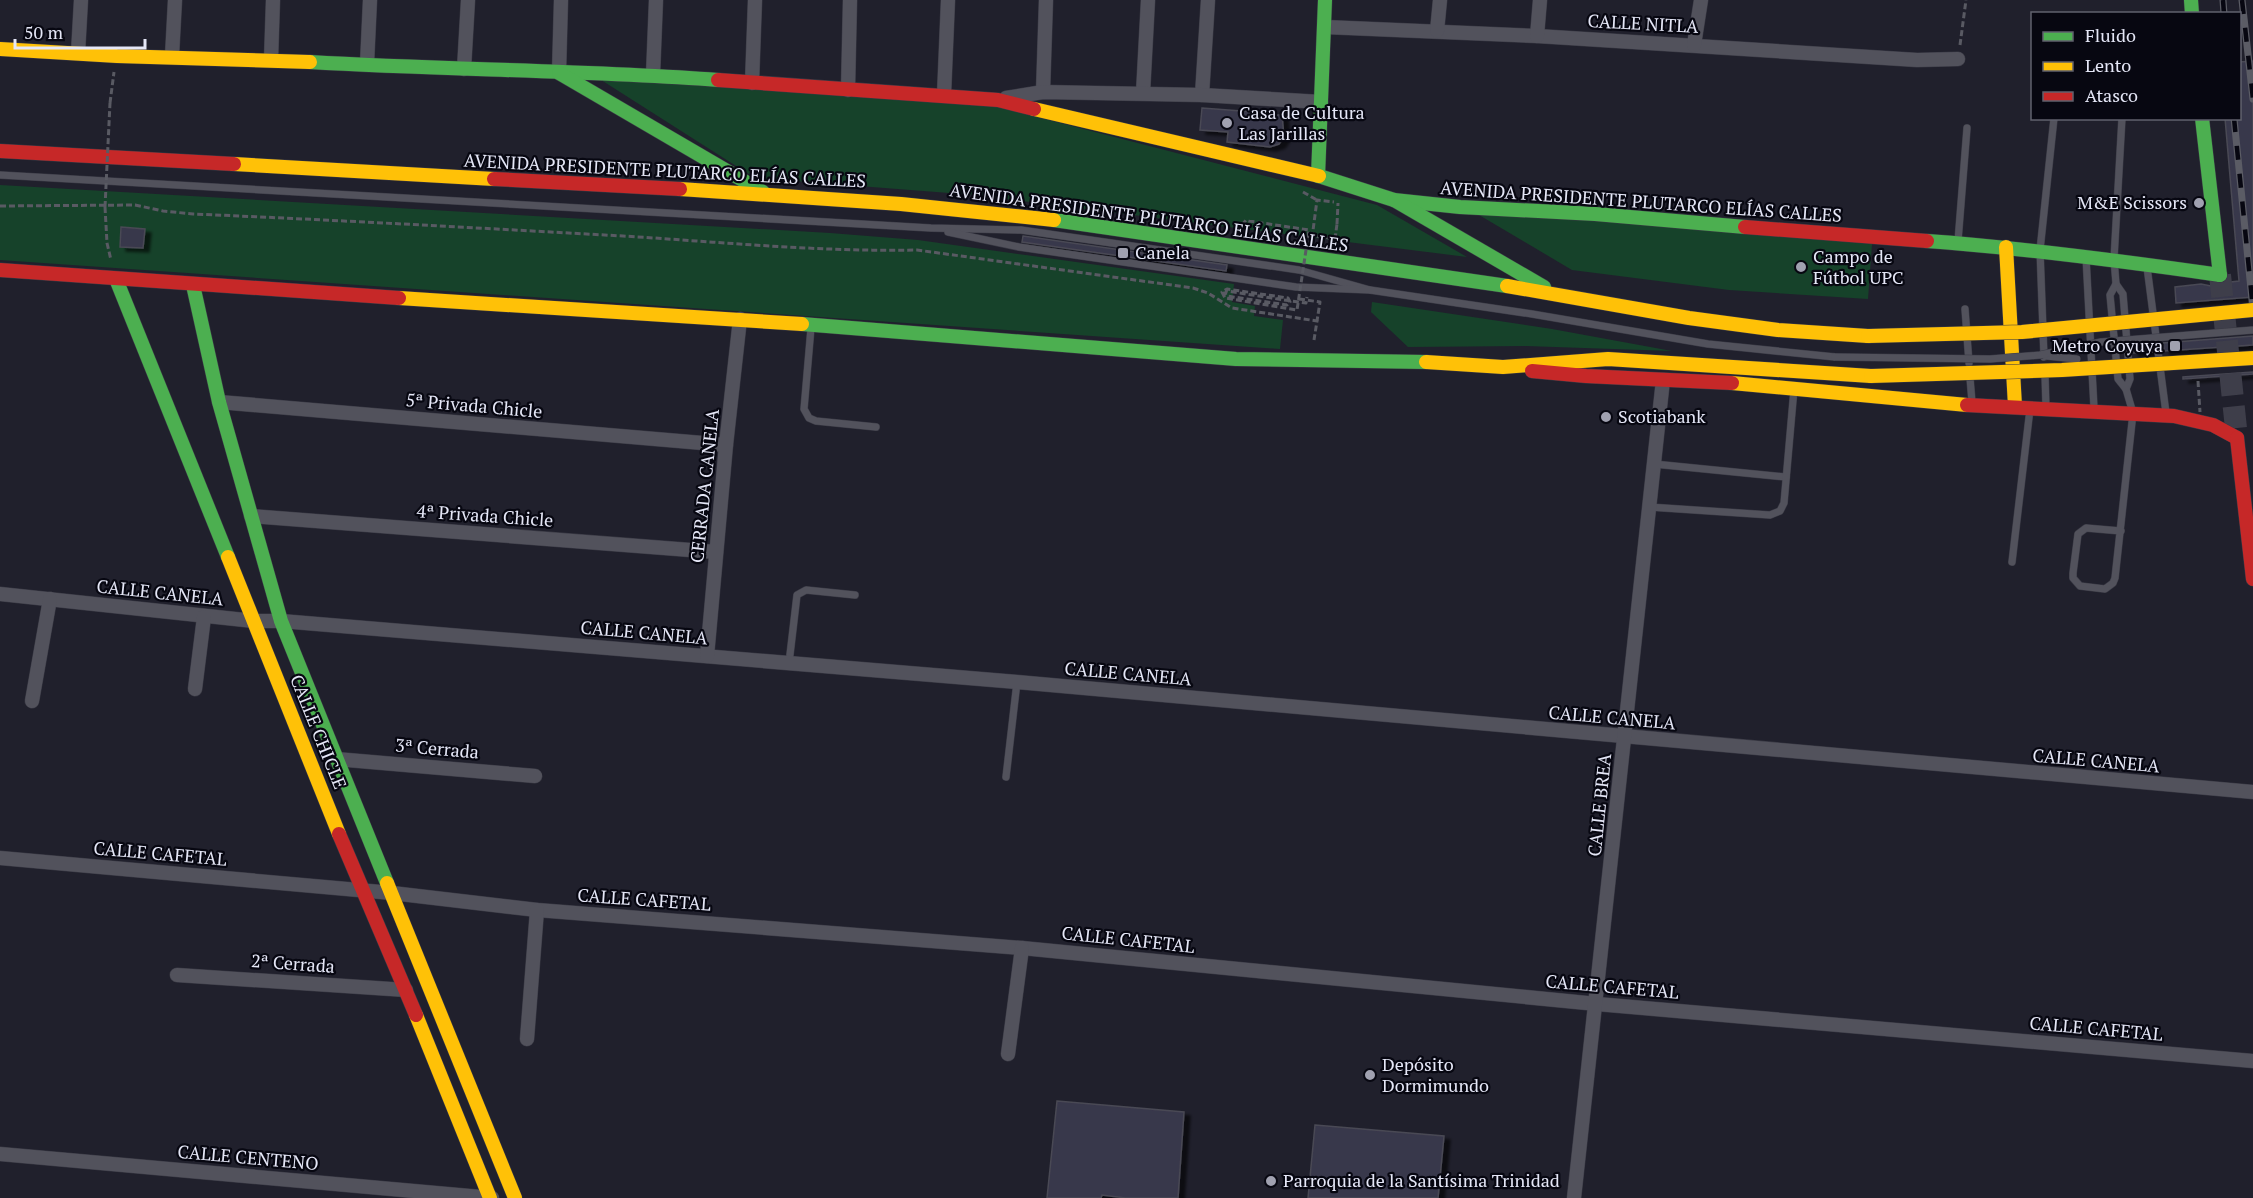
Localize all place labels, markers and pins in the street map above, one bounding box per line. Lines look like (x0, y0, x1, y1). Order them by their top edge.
place label: Casa de Cultura Las Jarillas (1239, 100, 1365, 145)
marker: Casa de Cultura Las Jarillas (1220, 116, 1234, 130)
place label: M&E Scissors (2077, 190, 2187, 214)
marker: M&E Scissors (2192, 196, 2206, 210)
place label: Canela (1135, 240, 1190, 264)
place label: Campo de Fútbol UPC (1813, 244, 1904, 289)
marker: Canela (1116, 246, 1130, 260)
marker: Campo de Fútbol UPC (1794, 260, 1808, 274)
place label: Metro Coyuya (2052, 333, 2163, 357)
marker: Metro Coyuya (2168, 339, 2182, 353)
place label: Scotiabank (1618, 404, 1706, 428)
marker: Scotiabank (1599, 410, 1613, 424)
place label: Depósito Dormimundo (1382, 1052, 1489, 1097)
marker: Depósito Dormimundo (1363, 1068, 1377, 1082)
place label: Parroquia de la Santísima Trinidad (1283, 1168, 1560, 1192)
marker: Parroquia de la Santísima Trinidad (1264, 1174, 1278, 1188)

